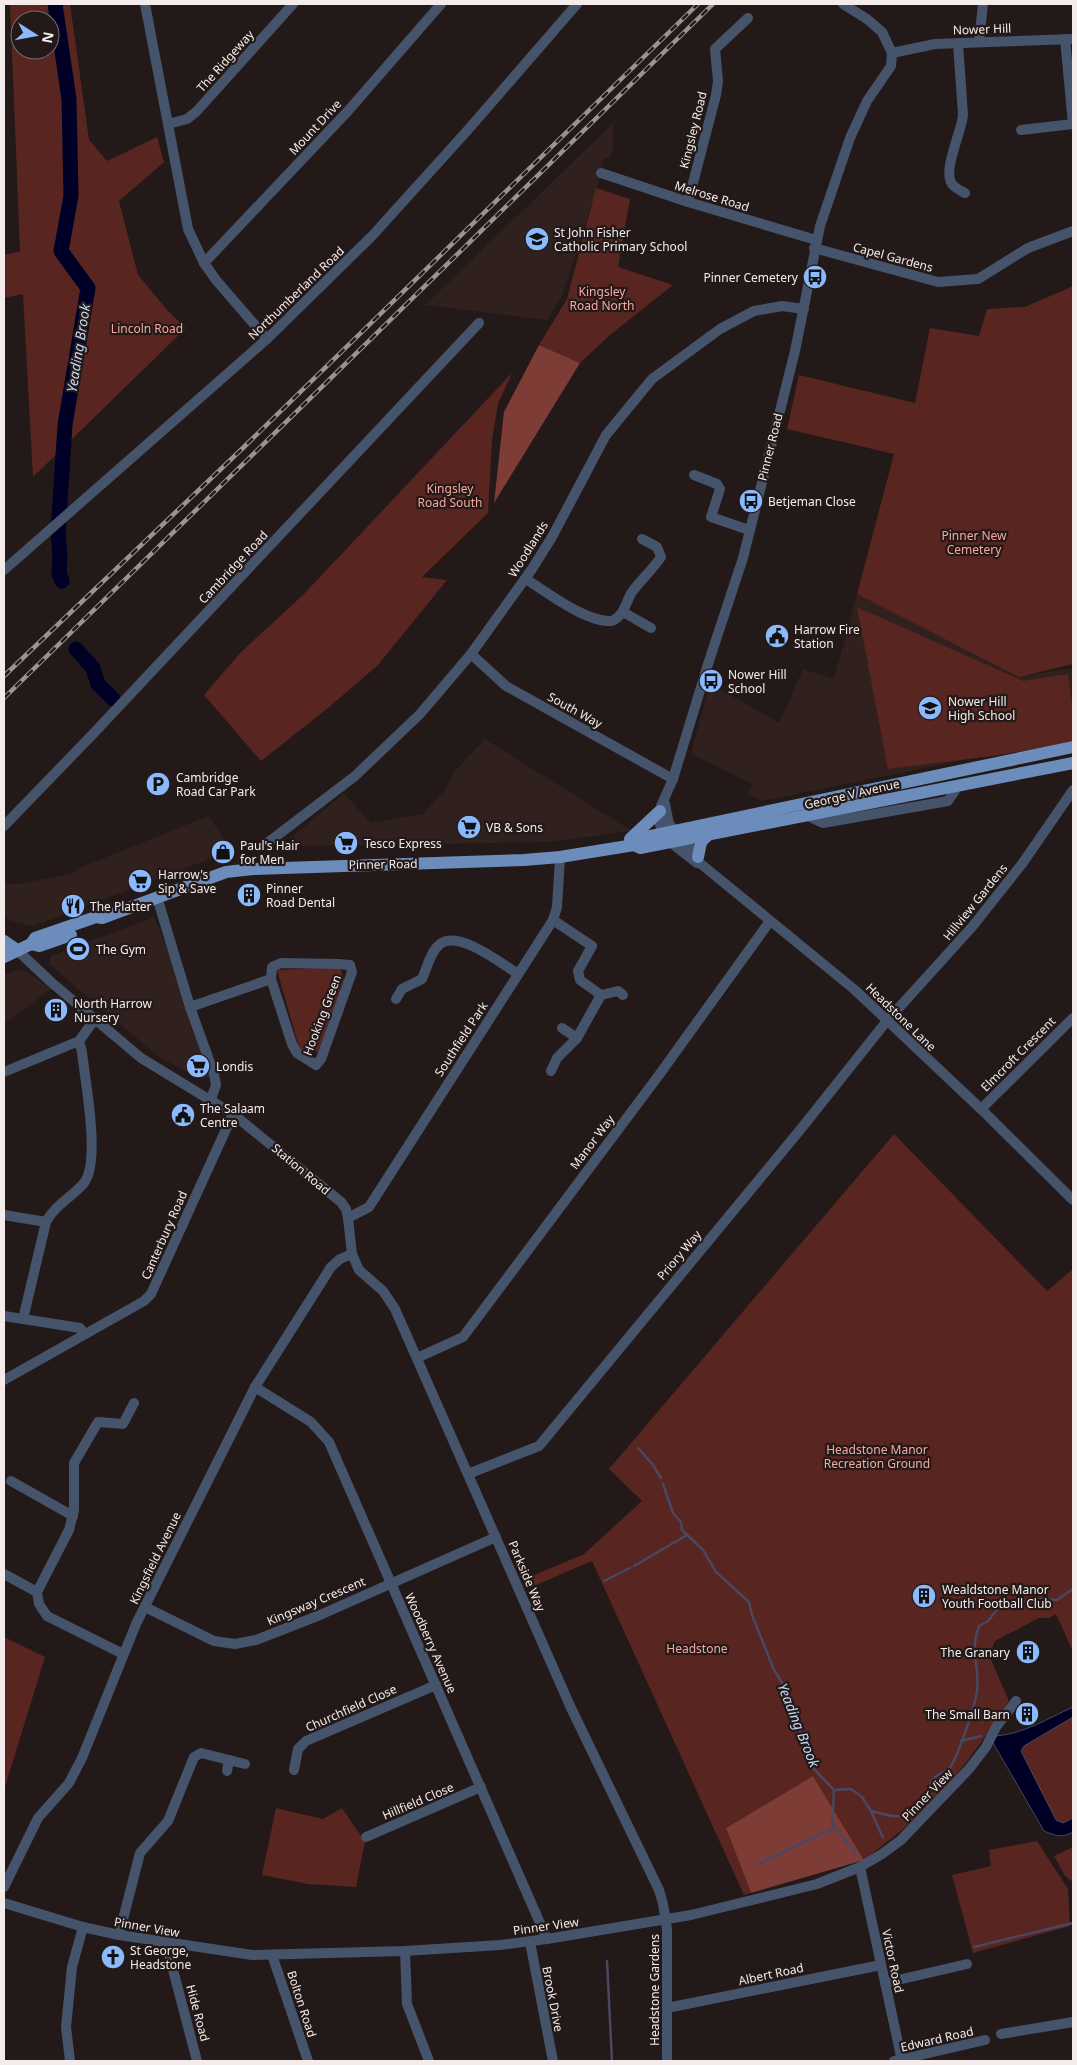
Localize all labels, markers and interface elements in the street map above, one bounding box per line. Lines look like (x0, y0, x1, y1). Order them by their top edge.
north arrow (10, 10, 60, 60)
street label: Nower Hill (952, 19, 1012, 39)
street label: The Ridgeway (193, 26, 258, 96)
text: N (38, 30, 59, 45)
street label: Kingsley Road (675, 90, 711, 170)
street label: Mount Drive (285, 95, 345, 158)
street label: Melrose Road (673, 177, 751, 215)
place label: St John Fisher Catholic Primary School (554, 224, 687, 255)
school or university icon: St John Fisher Catholic Primary School (524, 226, 550, 252)
street label: Capel Gardens (851, 238, 935, 276)
street label: Northumberland Road (244, 243, 348, 343)
bus stop icon: Pinner Cemetery (802, 264, 828, 290)
place label: Pinner Cemetery (703, 269, 799, 286)
park label: Kingsley Road North (569, 283, 635, 314)
water label: Yeading Brook (62, 301, 95, 394)
park label: Lincoln Road (111, 320, 183, 337)
street label: Pinner Road (753, 412, 787, 482)
park label: Kingsley Road South (418, 480, 482, 511)
bus stop icon: Betjeman Close (738, 488, 764, 514)
place label: Betjeman Close (768, 493, 856, 510)
street label: Woodlands (504, 517, 552, 580)
street label: Cambridge Road (195, 527, 271, 607)
park label: Pinner New Cemetery (941, 527, 1007, 558)
place label: Harrow Fire Station (794, 621, 860, 652)
public building icon: Harrow Fire Station (764, 623, 790, 649)
place label: Nower Hill School (728, 666, 787, 697)
bus stop icon: Nower Hill School (698, 668, 724, 694)
street label: South Way (545, 688, 606, 732)
place label: Nower Hill High School (948, 693, 1015, 724)
school or university icon: Nower Hill High School (917, 695, 943, 721)
place label: Cambridge Road Car Park (176, 769, 256, 800)
parking icon: Cambridge Road Car Park (145, 771, 171, 797)
street label: George V Avenue (803, 775, 902, 813)
supermarket icon: VB & Sons (456, 814, 482, 840)
place label: VB & Sons (486, 819, 543, 836)
supermarket icon: Tesco Express (333, 830, 359, 856)
place label: Tesco Express (364, 835, 442, 852)
place label: Paul's Hair for Men (240, 837, 299, 868)
shop icon: Paul's Hair for Men (210, 839, 236, 865)
street label: Pinner Road (348, 855, 418, 873)
street label: Hillview Gardens (939, 860, 1011, 944)
place label: Harrow's Sip & Save (158, 866, 217, 897)
supermarket icon: Harrow's Sip & Save (127, 868, 153, 894)
place label: Pinner Road Dental (266, 880, 335, 911)
building icon: Pinner Road Dental (236, 882, 262, 908)
restaurant icon: The Platter (60, 893, 86, 919)
place label: The Platter (90, 898, 151, 915)
sports icon: The Gym (65, 936, 91, 962)
place label: The Gym (96, 941, 146, 958)
street label: Hooking Green (299, 972, 345, 1058)
street label: Headstone Lane (862, 979, 940, 1055)
place label: North Harrow Nursery (74, 995, 153, 1026)
building icon: North Harrow Nursery (43, 997, 69, 1023)
street label: Southfield Park (430, 998, 492, 1080)
street label: Elmcroft Crescent (977, 1012, 1060, 1095)
supermarket icon: Londis (185, 1053, 211, 1079)
place label: Londis (216, 1058, 253, 1075)
place label: The Salaam Centre (200, 1100, 265, 1131)
public building icon: The Salaam Centre (170, 1102, 196, 1128)
street label: Manor Way (566, 1111, 619, 1173)
street label: Station Road (268, 1139, 334, 1199)
street label: Canterbury Road (137, 1188, 191, 1282)
street label: Priory Way (653, 1226, 706, 1284)
park label: Headstone Manor Recreation Ground (824, 1441, 930, 1472)
street label: Kingsfield Avenue (125, 1509, 185, 1607)
street label: Parkside Way (504, 1538, 550, 1615)
street label: Kingsway Crescent (264, 1572, 369, 1629)
place label: Wealdstone Manor Youth Football Club (942, 1581, 1052, 1612)
building icon: Wealdstone Manor Youth Football Club (911, 1583, 937, 1609)
street label: Woodberry Avenue (401, 1590, 461, 1696)
building icon: The Granary (1015, 1639, 1041, 1665)
park label: Headstone (666, 1640, 728, 1657)
place label: The Granary (941, 1644, 1011, 1661)
street label: Churchfield Close (303, 1680, 400, 1736)
water label: Yeading Brook (773, 1680, 825, 1771)
building icon: The Small Barn (1014, 1701, 1040, 1727)
place label: The Small Barn (925, 1706, 1010, 1723)
street label: Pinner View (898, 1765, 957, 1825)
street label: Hillfield Close (380, 1778, 457, 1824)
street label: Pinner View (113, 1913, 182, 1941)
street label: Pinner View (512, 1913, 581, 1939)
street label: Victor Road (878, 1928, 908, 1994)
street label: Headstone Gardens (646, 1934, 663, 2046)
place label: St George, Headstone (130, 1942, 192, 1973)
church icon: St George, Headstone (100, 1944, 126, 1970)
street label: Albert Road (737, 1959, 805, 1989)
street label: Brook Drive (538, 1965, 568, 2033)
street label: Bolton Road (283, 1969, 321, 2039)
street label: Hide Road (182, 1983, 214, 2043)
street label: Edward Road (899, 2022, 975, 2056)

